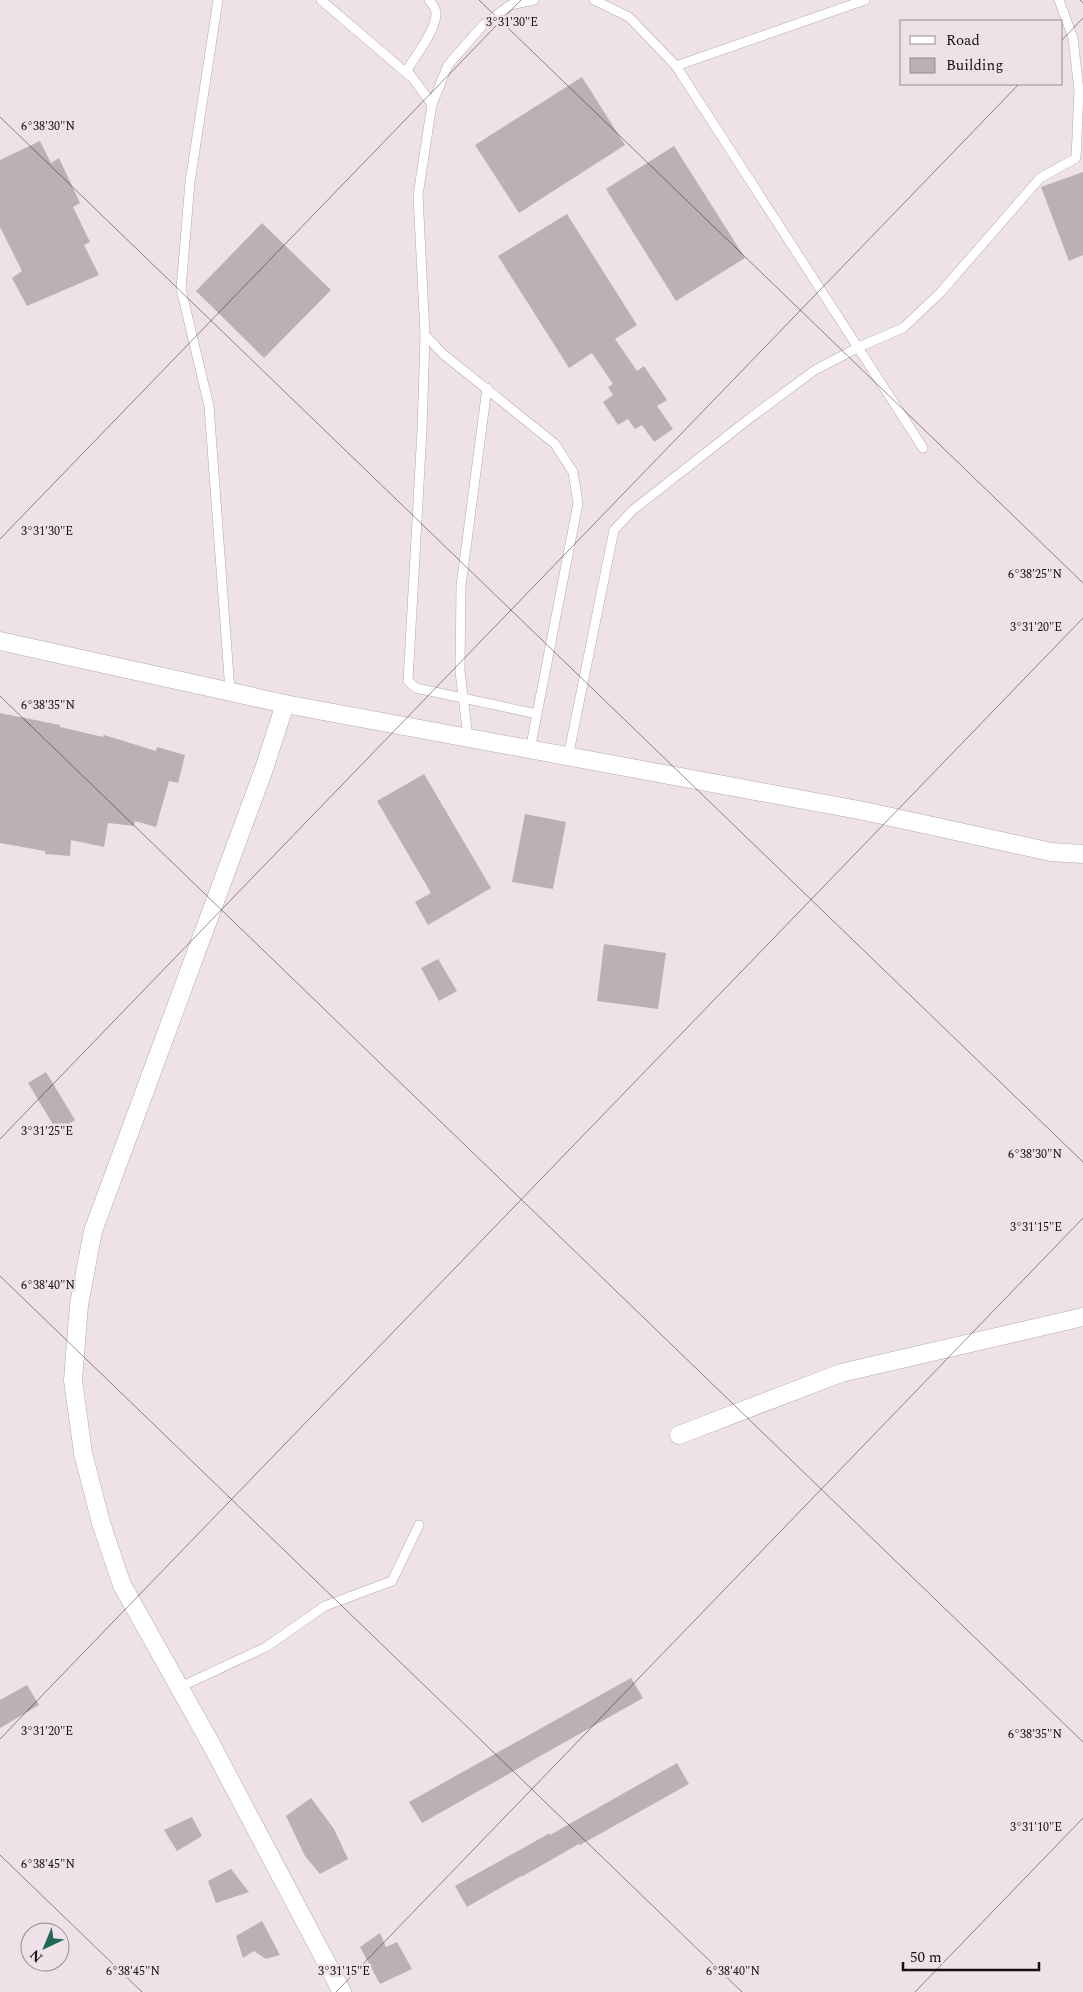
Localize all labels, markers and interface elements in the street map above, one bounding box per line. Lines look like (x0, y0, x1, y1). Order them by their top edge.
text: 3°31'30"E (486, 13, 538, 32)
legend (900, 20, 1063, 85)
text: Road (946, 29, 980, 52)
text: Building (946, 54, 1003, 77)
text: 6°38'30"N (21, 117, 75, 136)
text: 3°31'30"E (21, 522, 73, 541)
text: 6°38'25"N (1008, 565, 1062, 584)
text: 3°31'20"E (1010, 618, 1062, 637)
text: 6°38'35"N (21, 696, 75, 715)
text: 3°31'25"E (21, 1122, 73, 1141)
text: 6°38'30"N (1008, 1145, 1062, 1164)
text: 3°31'15"E (1010, 1218, 1062, 1237)
text: 6°38'40"N (21, 1276, 75, 1295)
text: 3°31'20"E (21, 1722, 73, 1741)
text: 6°38'35"N (1008, 1725, 1062, 1744)
text: 3°31'10"E (1010, 1818, 1062, 1837)
text: 6°38'45"N (21, 1855, 75, 1874)
north arrow (20, 1922, 70, 1972)
scale bar (903, 1940, 1039, 1972)
text: N (25, 1944, 48, 1968)
text: 50 m (910, 1946, 942, 1969)
text: 6°38'45"N (106, 1962, 160, 1981)
text: 3°31'15"E (318, 1962, 370, 1981)
text: 6°38'40"N (706, 1962, 760, 1981)

